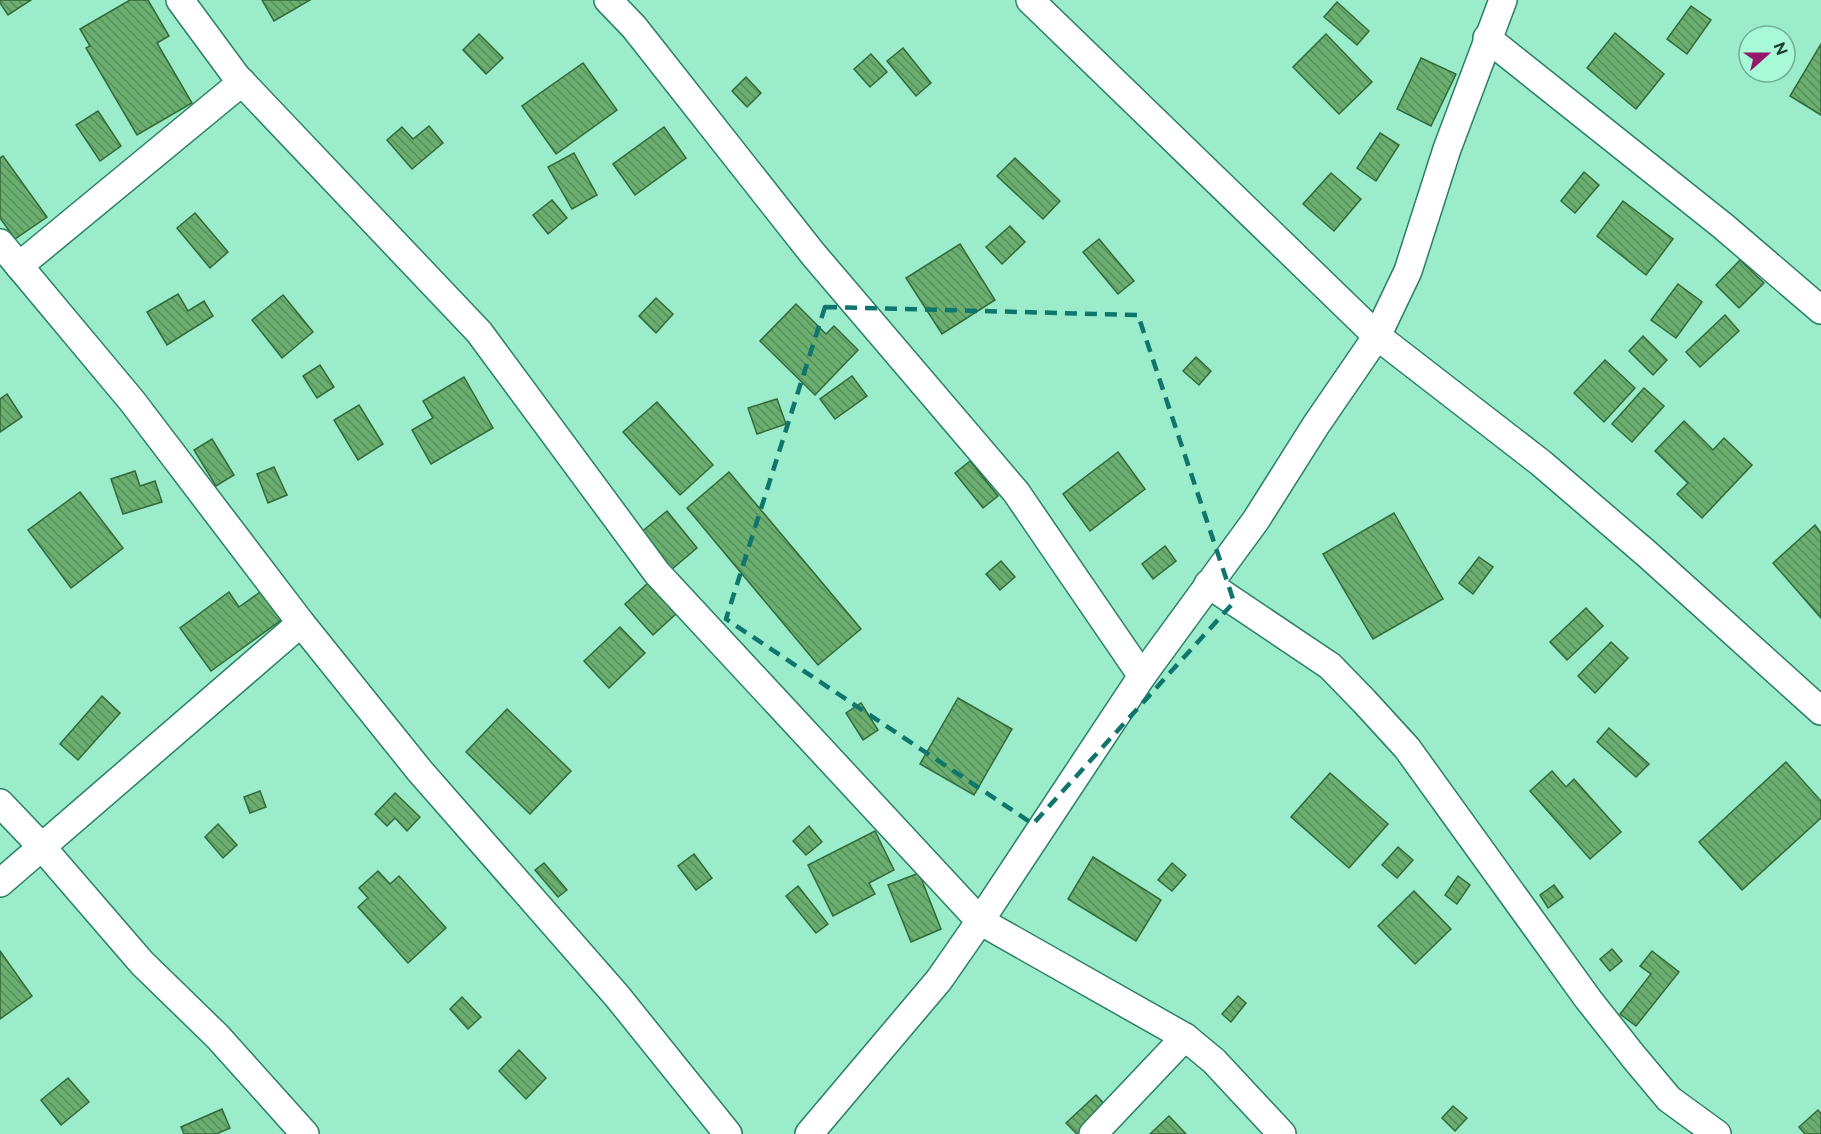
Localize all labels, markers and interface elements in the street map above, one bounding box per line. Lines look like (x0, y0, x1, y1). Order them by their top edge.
north arrow (1737, 24, 1797, 84)
text: N (1769, 40, 1792, 58)

